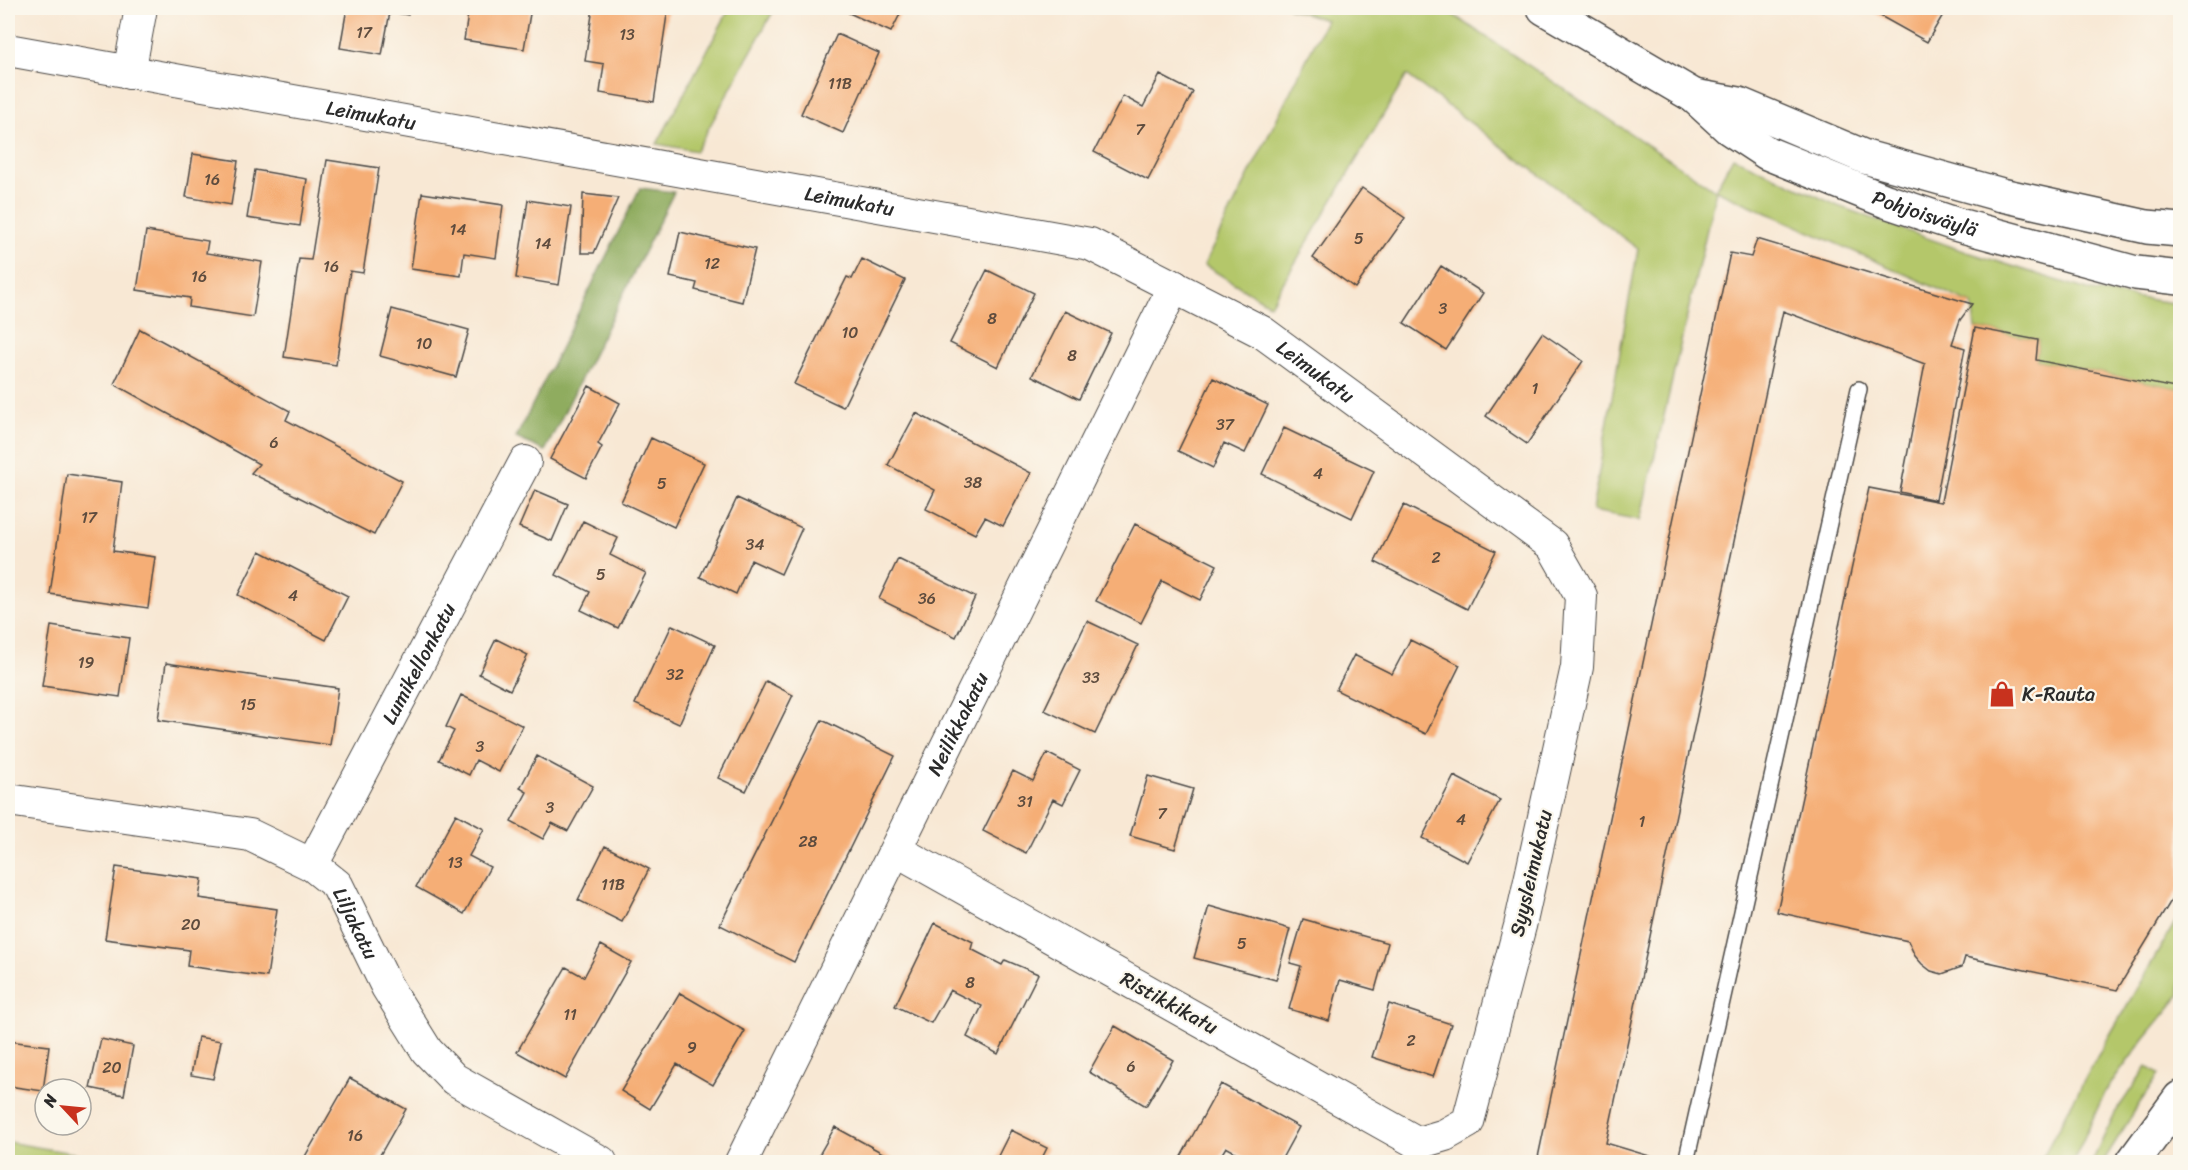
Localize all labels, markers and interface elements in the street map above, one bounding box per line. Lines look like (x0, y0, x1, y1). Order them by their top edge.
house number: 17 (356, 18, 373, 47)
house number: 13 (619, 20, 635, 49)
house number: 11B (828, 69, 852, 98)
street label: Leimukatu (324, 90, 419, 140)
house number: 7 (1135, 115, 1145, 144)
house number: 16 (204, 165, 220, 194)
street label: Leimukatu (802, 176, 898, 226)
street label: Pohjoisväylä (1867, 180, 1982, 247)
house number: 14 (450, 215, 466, 244)
house number: 5 (1354, 224, 1364, 253)
house number: 14 (535, 229, 551, 258)
house number: 12 (704, 249, 720, 278)
house number: 16 (323, 252, 339, 281)
house number: 16 (191, 262, 207, 291)
house number: 3 (1439, 294, 1448, 323)
house number: 8 (987, 304, 997, 333)
house number: 10 (842, 318, 858, 347)
house number: 10 (416, 329, 432, 358)
street label: Leimukatu (1269, 330, 1363, 412)
house number: 8 (1067, 341, 1077, 370)
house number: 1 (1532, 374, 1539, 403)
house number: 37 (1216, 410, 1235, 439)
house number: 6 (269, 428, 279, 457)
house number: 4 (1313, 459, 1323, 488)
house number: 38 (964, 468, 983, 497)
house number: 5 (657, 469, 667, 498)
house number: 17 (81, 503, 98, 532)
house number: 34 (746, 530, 764, 559)
house number: 2 (1431, 543, 1441, 572)
house number: 5 (596, 560, 606, 589)
house number: 4 (288, 581, 298, 610)
house number: 36 (918, 584, 936, 613)
street label: Lumikellonkatu (372, 596, 465, 731)
house number: 19 (78, 648, 95, 677)
house number: 32 (666, 660, 684, 689)
house number: 33 (1082, 663, 1100, 692)
street label: Neilikkakatu (917, 665, 998, 782)
place label: K-Rauta (2022, 677, 2095, 712)
shop icon: K-Rauta (1987, 679, 2017, 709)
house number: 15 (240, 690, 257, 719)
house number: 3 (476, 732, 485, 761)
house number: 31 (1017, 787, 1033, 816)
house number: 3 (546, 793, 555, 822)
house number: 7 (1157, 799, 1167, 828)
house number: 4 (1456, 805, 1466, 834)
street label: Syysleimukatu (1499, 806, 1563, 940)
house number: 1 (1639, 807, 1646, 836)
house number: 28 (799, 827, 818, 856)
house number: 13 (447, 848, 463, 877)
house number: 11B (601, 870, 625, 899)
street label: Liljakatu (323, 881, 389, 966)
house number: 20 (181, 910, 201, 939)
house number: 5 (1237, 929, 1247, 958)
street label: Ristikkikatu (1114, 962, 1225, 1044)
house number: 8 (965, 968, 975, 997)
house number: 11 (563, 1000, 577, 1029)
house number: 2 (1406, 1026, 1416, 1055)
house number: 9 (687, 1033, 697, 1062)
house number: 6 (1126, 1052, 1136, 1081)
house number: 20 (102, 1053, 122, 1082)
north arrow (33, 1077, 93, 1137)
text: N (34, 1088, 66, 1113)
house number: 16 (347, 1121, 363, 1150)

